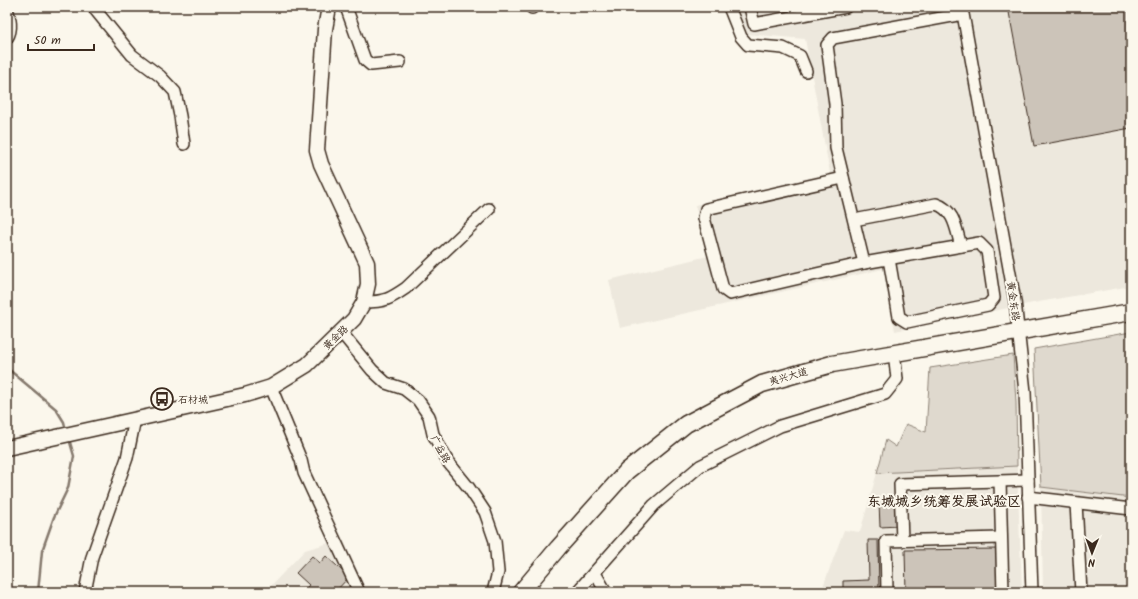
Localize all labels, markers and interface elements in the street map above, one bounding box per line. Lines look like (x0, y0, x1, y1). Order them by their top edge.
scale bar (28, 26, 94, 52)
text: 50 m (34, 31, 61, 50)
street label: 黄金东路 (1002, 280, 1024, 322)
street label: 黄金路 (319, 322, 352, 354)
street label: 夷兴大道 (767, 364, 810, 390)
bus stop icon: 石材城 (149, 386, 175, 412)
place label: 石材城 (178, 392, 208, 408)
street label: 广益路 (426, 432, 454, 466)
district label: 东城城乡统筹发展试验区 (867, 491, 1021, 513)
north arrow (1072, 533, 1112, 573)
text: N (1088, 553, 1095, 571)

